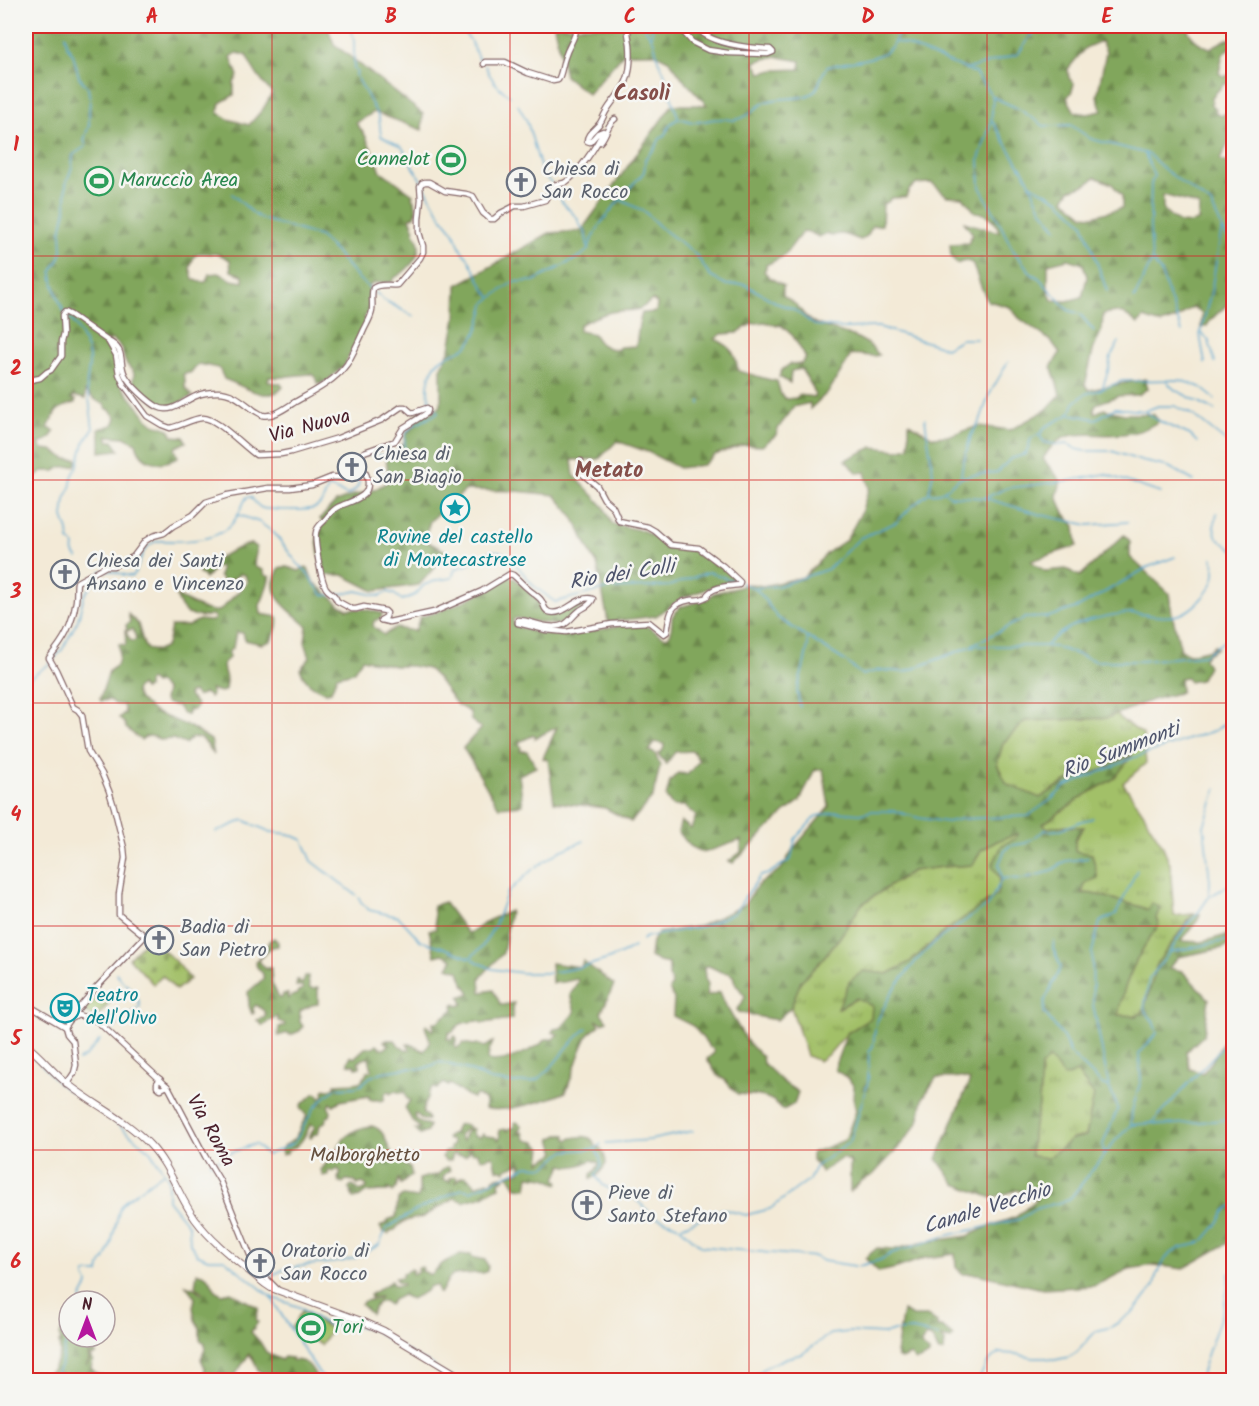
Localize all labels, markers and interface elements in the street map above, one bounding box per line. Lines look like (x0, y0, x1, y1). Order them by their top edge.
text: A (146, 2, 158, 34)
text: B (385, 2, 397, 34)
text: C (624, 2, 636, 34)
text: D (861, 2, 875, 34)
text: E (1101, 2, 1113, 34)
district label: Casoli (614, 77, 672, 112)
text: 1 (13, 130, 19, 162)
place label: Cannelot (357, 144, 430, 176)
sports icon: Cannelot (435, 144, 467, 176)
place label: Chiesa di San Rocco (542, 154, 628, 209)
sports icon: Maruccio Area (83, 165, 115, 197)
place label: Maruccio Area (120, 165, 238, 197)
church icon: Chiesa di San Rocco (505, 166, 537, 198)
text: 2 (10, 354, 22, 386)
street label: Via Nuova (266, 401, 354, 453)
place label: Chiesa di San Biagio (373, 439, 462, 494)
church icon: Chiesa di San Biagio (336, 451, 368, 483)
district label: Metato (575, 454, 643, 489)
place icon: Rovine del castello di Montecastrese (439, 492, 471, 524)
place label: Rovine del castello di Montecastrese (377, 522, 533, 577)
place label: Chiesa dei Santi Ansano e Vincenzo (86, 546, 244, 601)
water label: Rio dei Colli (567, 550, 681, 600)
church icon: Chiesa dei Santi Ansano e Vincenzo (49, 558, 81, 590)
text: 3 (10, 577, 22, 609)
water label: Rio Summonti (1057, 712, 1188, 789)
text: 4 (11, 800, 22, 832)
place label: Badia di San Pietro (180, 912, 267, 967)
church icon: Badia di San Pietro (143, 924, 175, 956)
place label: Teatro dell'Olivo (86, 980, 157, 1035)
theatre icon: Teatro dell'Olivo (49, 992, 81, 1024)
text: 5 (10, 1024, 23, 1056)
street label: Via Roma (177, 1089, 243, 1173)
park label: Malborghetto (310, 1140, 420, 1172)
water label: Canale Vecchio (919, 1174, 1056, 1244)
place label: Pieve di Santo Stefano (608, 1178, 727, 1233)
church icon: Pieve di Santo Stefano (571, 1189, 603, 1221)
place label: Oratorio di San Rocco (281, 1236, 370, 1291)
text: 6 (11, 1247, 22, 1279)
church icon: Oratorio di San Rocco (244, 1247, 276, 1279)
north arrow (57, 1289, 117, 1349)
text: N (82, 1293, 92, 1318)
sports icon: Tori (295, 1312, 327, 1344)
place label: Tori (332, 1312, 364, 1344)

